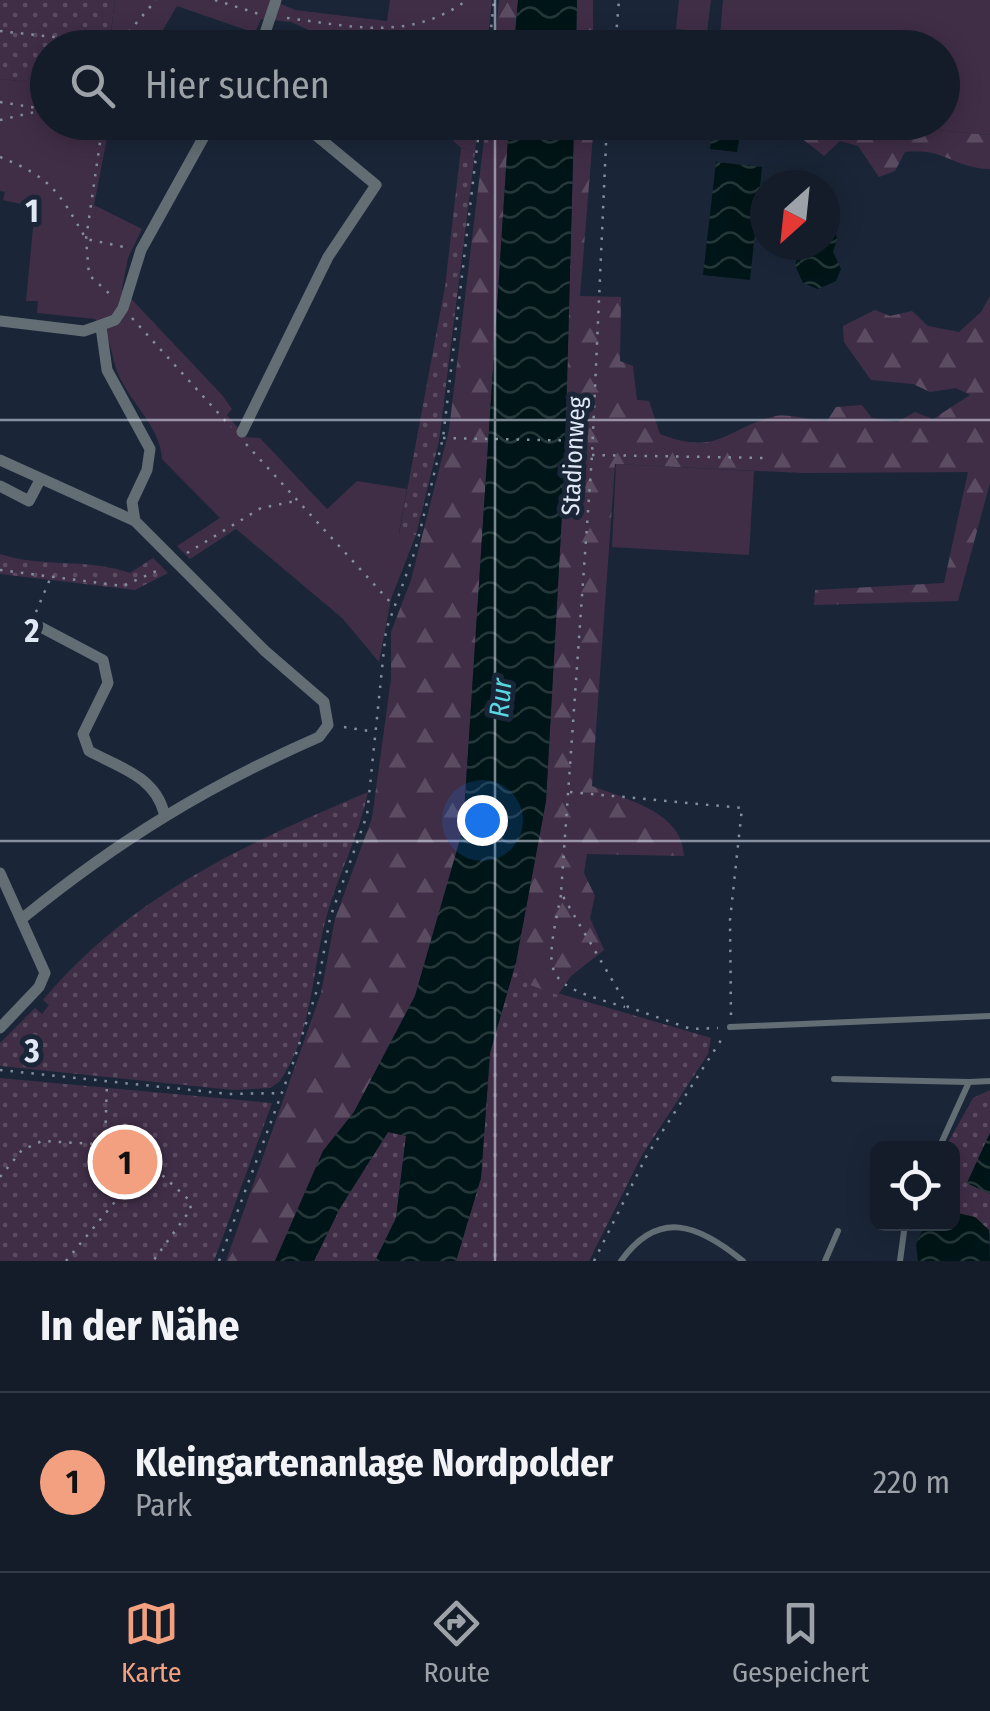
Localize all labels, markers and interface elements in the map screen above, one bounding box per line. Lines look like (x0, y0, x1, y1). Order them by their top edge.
search box (30, 30, 960, 140)
icon: search (65, 58, 120, 113)
text: Hier suchen (145, 62, 330, 108)
north arrow (750, 170, 840, 260)
text: 1 (25, 192, 39, 230)
street label: Stadionweg (556, 396, 592, 516)
text: 2 (24, 612, 40, 650)
water label: Rur (482, 676, 519, 719)
your location (457, 795, 508, 846)
text: 3 (23, 1032, 40, 1070)
pin: 1 (92, 1124, 158, 1200)
map controls (870, 1141, 960, 1231)
button: locate (870, 1141, 960, 1231)
text: In der Nähe (40, 1301, 240, 1351)
text: Kleingartenanlage Nordpolder (135, 1440, 613, 1486)
text: 1 (66, 1463, 79, 1501)
text: 220 m (873, 1463, 950, 1501)
text: Park (135, 1486, 192, 1524)
tab: Karte (121, 1596, 182, 1689)
tab: Route (423, 1596, 490, 1689)
tab: Gespeichert (732, 1596, 869, 1689)

